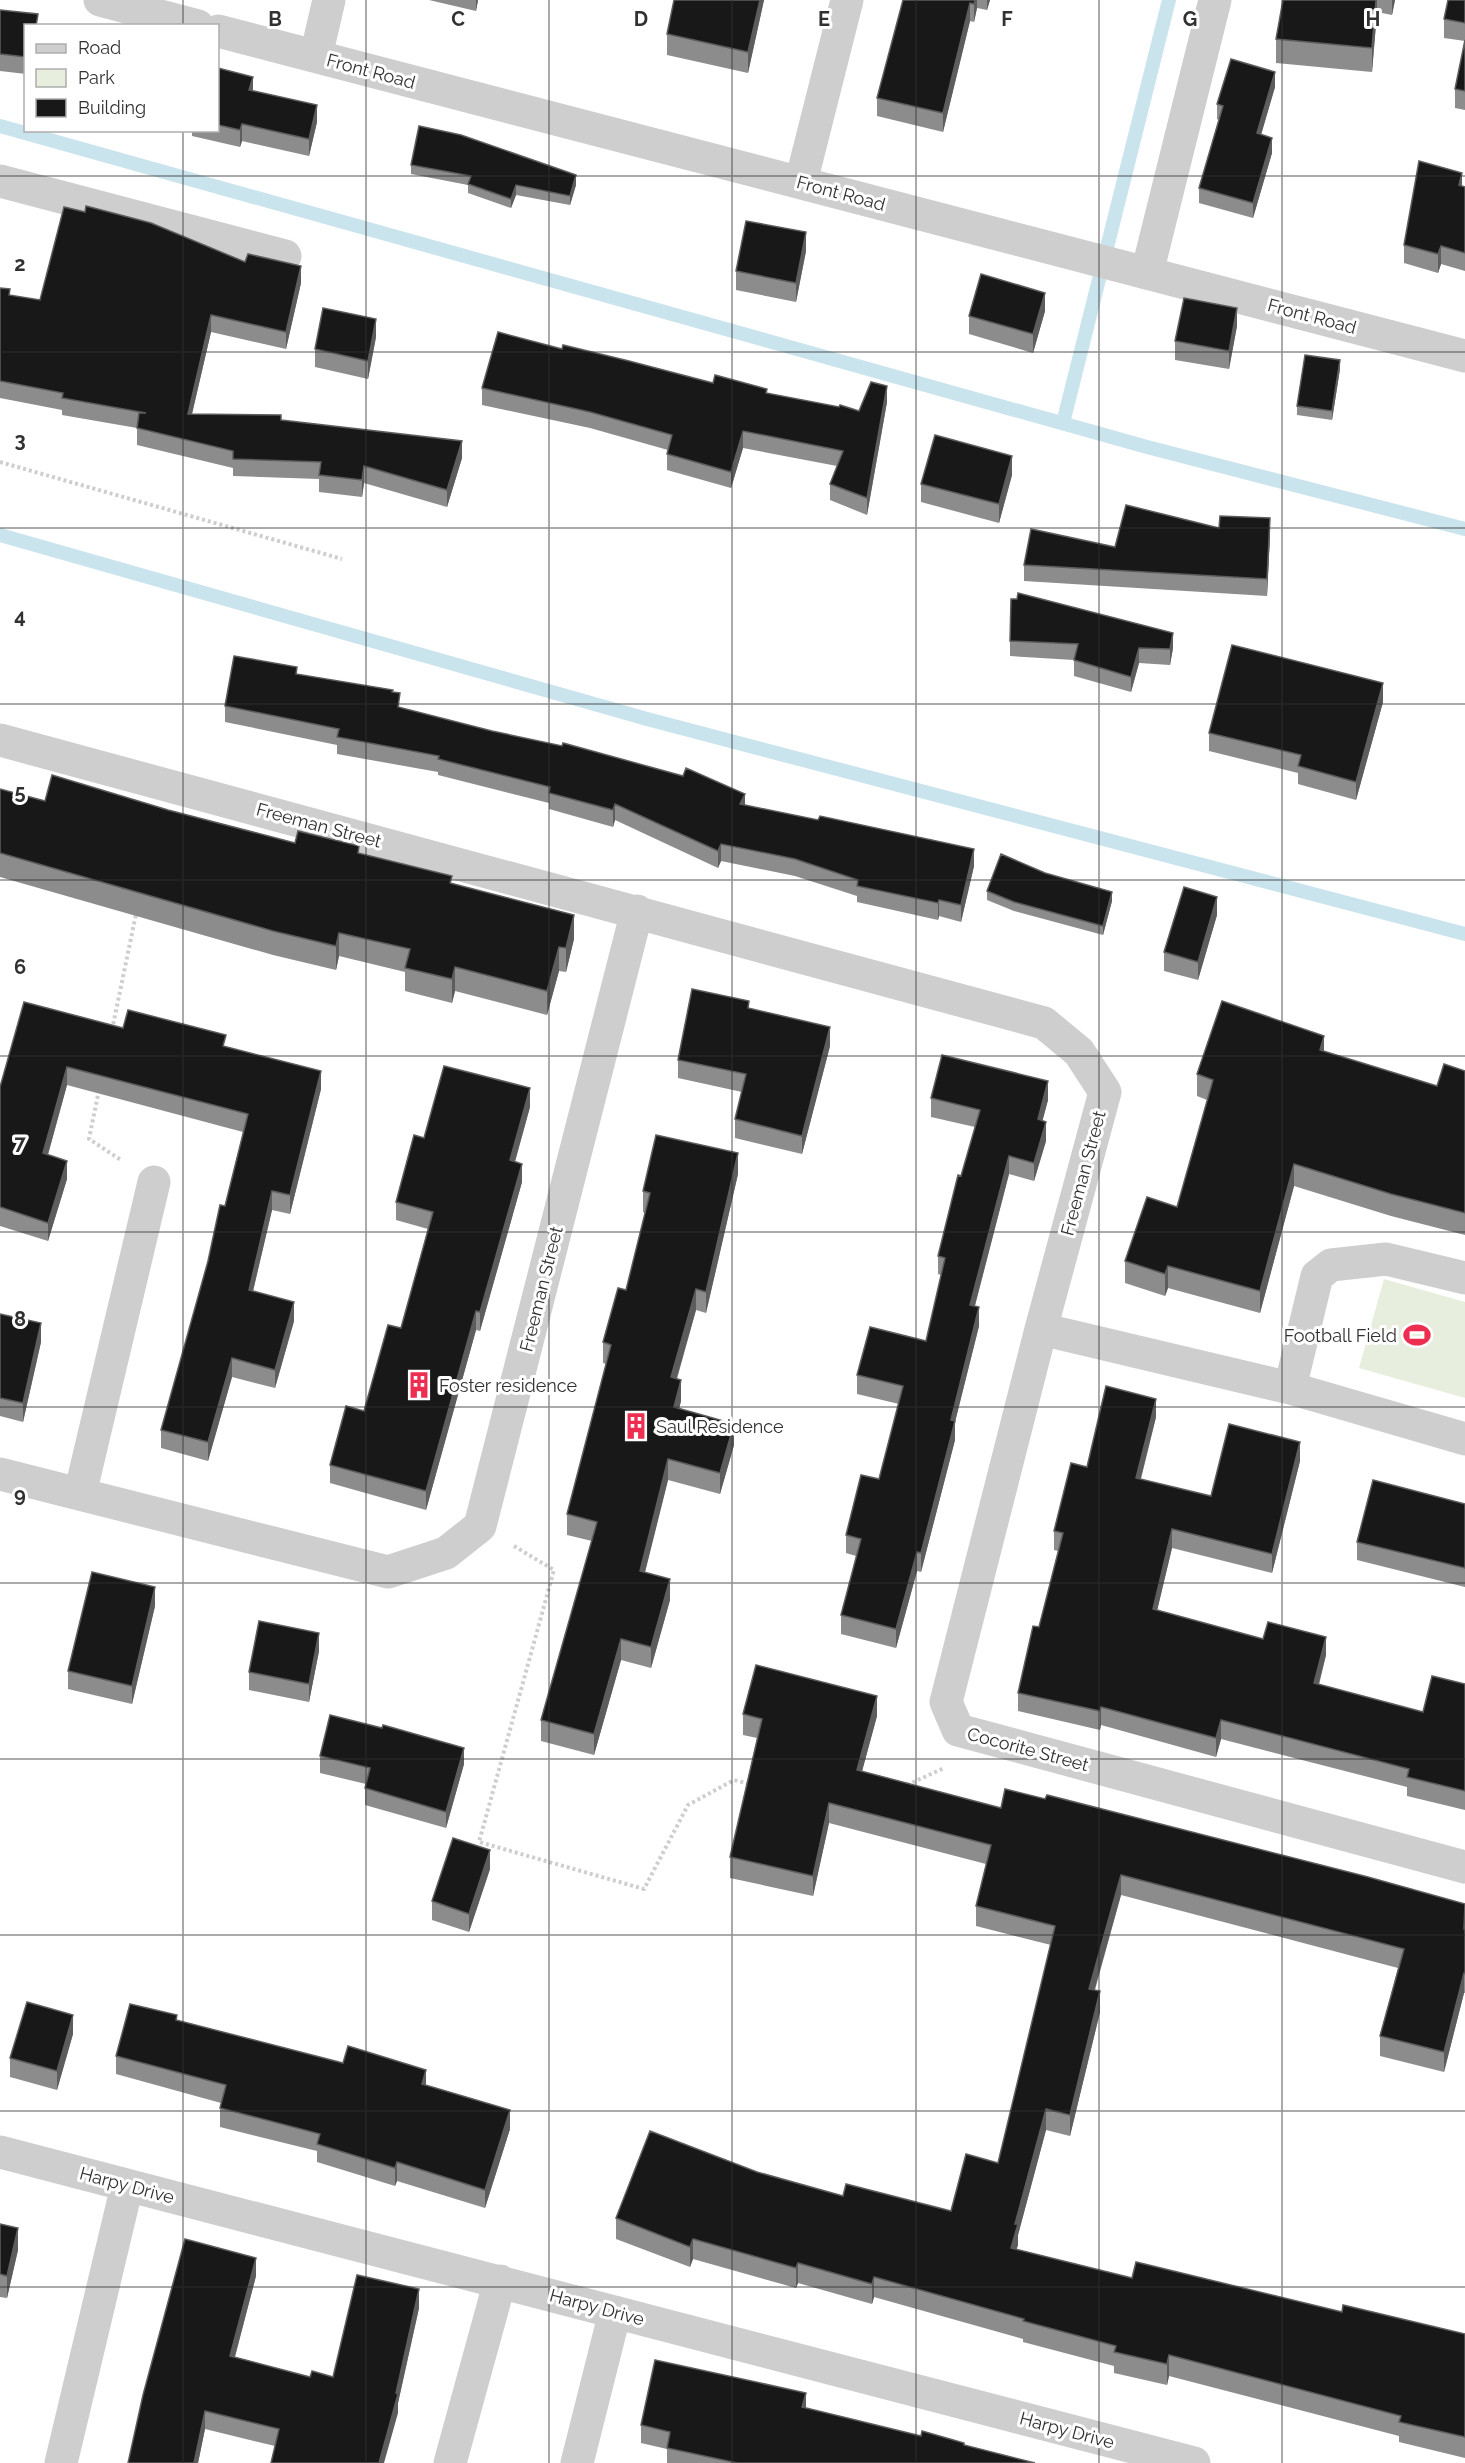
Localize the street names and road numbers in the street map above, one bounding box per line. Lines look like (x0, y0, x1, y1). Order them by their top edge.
street label: Front Road (324, 49, 418, 93)
street label: Front Road (794, 171, 888, 215)
street label: Front Road (1265, 294, 1359, 338)
street label: Freeman Street (254, 798, 384, 852)
street label: Freeman Street (1056, 1108, 1110, 1238)
street label: Freeman Street (515, 1224, 567, 1354)
street label: Cocorite Street (965, 1723, 1091, 1775)
street label: Harpy Drive (77, 2162, 177, 2208)
street label: Harpy Drive (547, 2284, 647, 2330)
street label: Harpy Drive (1017, 2407, 1117, 2453)

